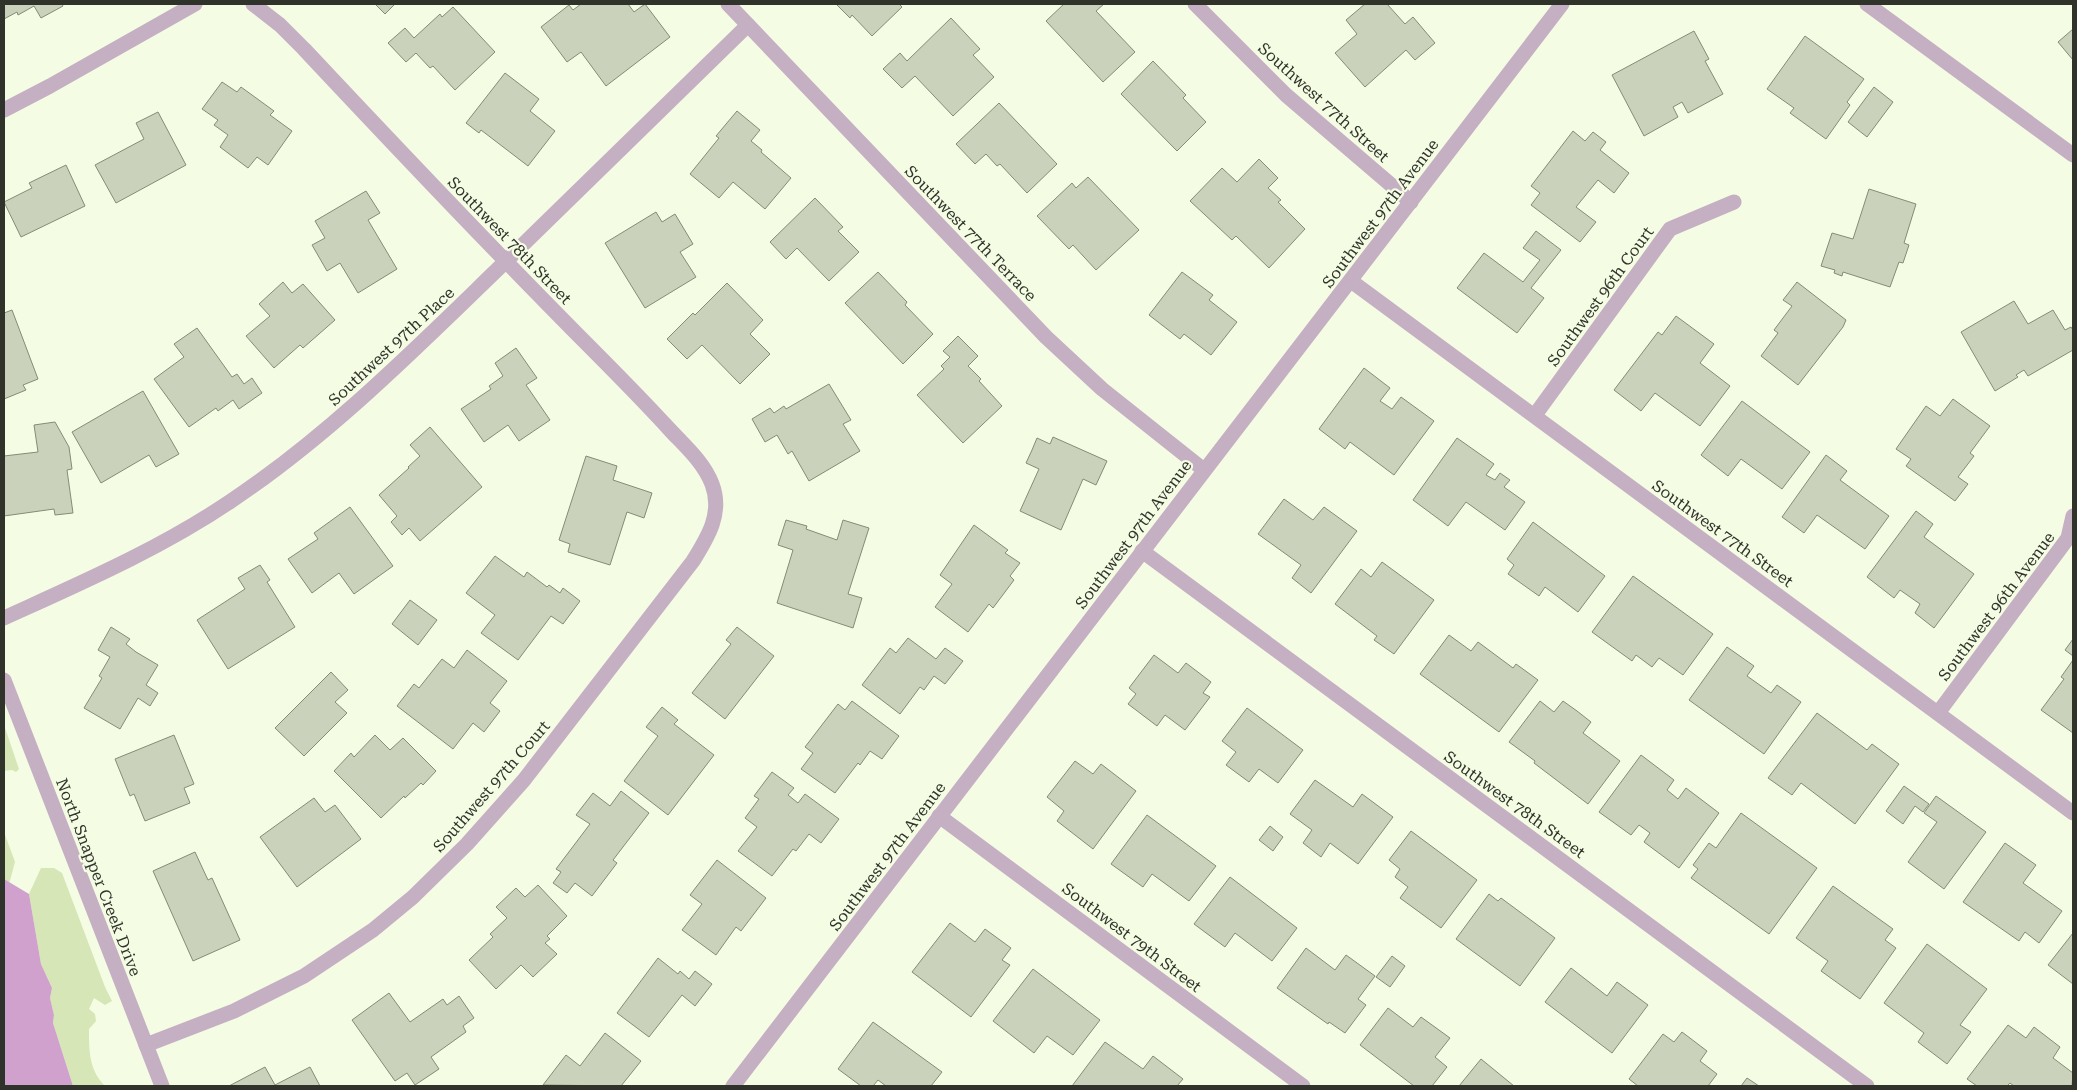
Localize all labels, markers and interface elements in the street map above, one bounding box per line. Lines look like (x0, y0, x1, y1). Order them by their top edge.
street label: Southwest 77th Street (1254, 39, 1393, 166)
street label: Southwest 97th Avenue (1318, 135, 1443, 291)
street label: Southwest 77th Terrace (901, 161, 1041, 305)
street label: Southwest 78th Street (444, 173, 575, 308)
street label: Southwest 96th Court (1543, 223, 1657, 370)
street label: Southwest 97th Place (324, 283, 458, 410)
street label: Southwest 97th Avenue (1071, 456, 1196, 612)
street label: Southwest 77th Street (1649, 476, 1797, 591)
street label: Southwest 96th Avenue (1934, 528, 2059, 684)
street label: Southwest 97th Court (429, 717, 554, 856)
street label: Southwest 78th Street (1441, 747, 1589, 862)
street label: North Snapper Creek Drive (52, 776, 145, 979)
street label: Southwest 97th Avenue (825, 778, 950, 934)
street label: Southwest 79th Street (1058, 879, 1205, 996)

